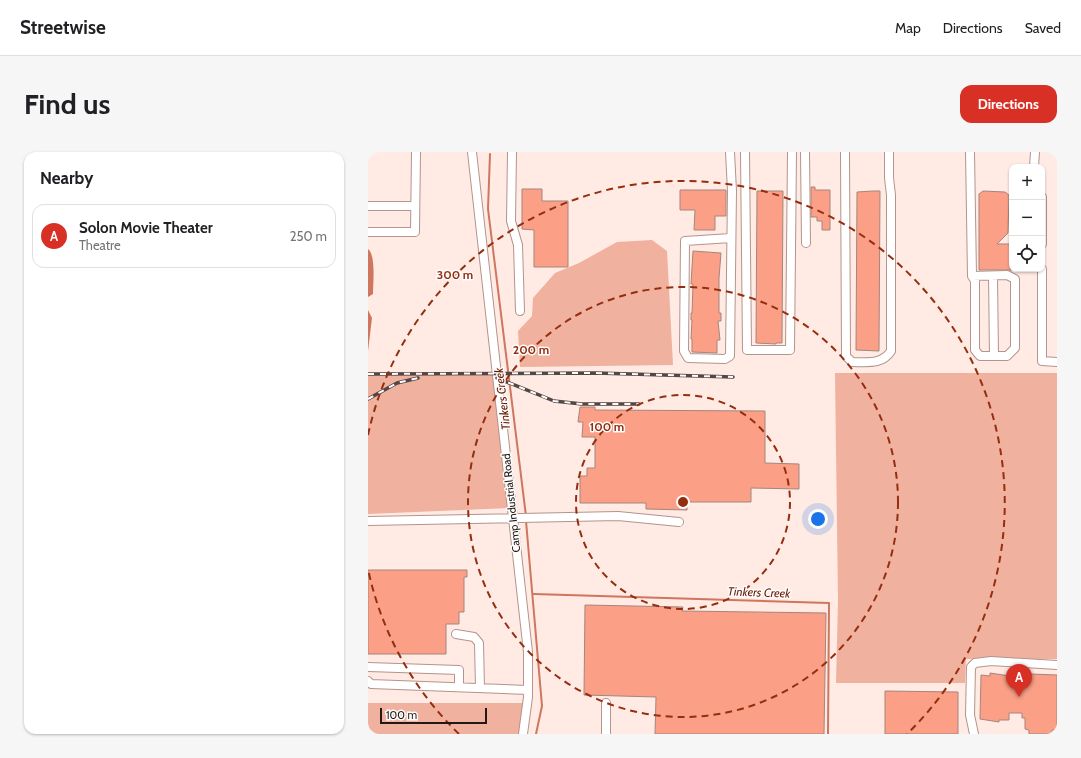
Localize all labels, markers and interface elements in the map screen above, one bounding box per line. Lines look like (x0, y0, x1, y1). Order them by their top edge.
text: Streetwise (20, 16, 106, 39)
text: Map (895, 19, 921, 37)
text: Directions (943, 19, 1003, 37)
text: Saved (1025, 19, 1061, 37)
button: Directions (960, 85, 1057, 123)
text: Find us (24, 87, 110, 121)
map controls (1009, 164, 1045, 272)
button: + (1009, 164, 1045, 200)
text: Nearby (40, 168, 93, 188)
button: − (1009, 200, 1045, 236)
text: Solon Movie Theater (79, 219, 213, 237)
text: A (50, 228, 58, 244)
text: 250 m (290, 228, 327, 244)
button: locate (1009, 236, 1045, 272)
text: Theatre (79, 237, 121, 253)
text: 300 m (437, 267, 473, 282)
text: 200 m (513, 342, 549, 357)
water label: Tinkers Creek (491, 366, 513, 431)
text: 100 m (590, 419, 624, 434)
street label: Camp Industrial Road (499, 453, 523, 553)
centre of rings (676, 495, 690, 509)
your location (808, 509, 828, 529)
water label: Tinkers Creek (727, 583, 791, 601)
pin: A (1006, 664, 1032, 697)
scale bar (380, 706, 487, 725)
text: 100 m (386, 708, 417, 722)

